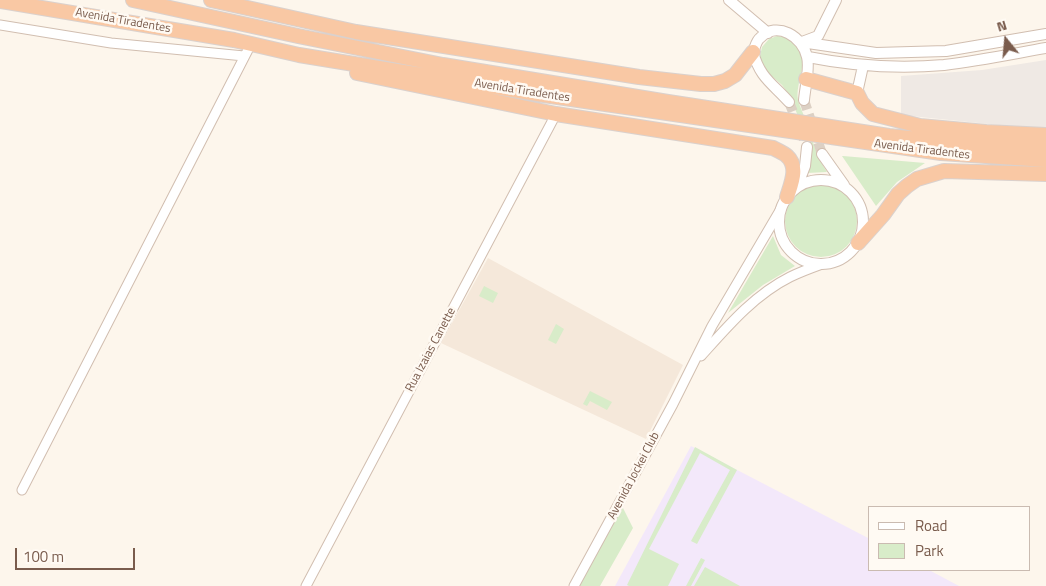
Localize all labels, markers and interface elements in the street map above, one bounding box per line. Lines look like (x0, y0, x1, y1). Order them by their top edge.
street label: Avenida Tiradentes (74, 6, 172, 36)
text: N (994, 14, 1009, 37)
north arrow (981, 15, 1031, 65)
street label: Avenida Tiradentes (473, 76, 571, 106)
street label: Avenida Tiradentes (873, 137, 971, 163)
street label: Rua Izaias Canette (403, 305, 459, 395)
street label: Avenida Jockei Club (605, 430, 663, 522)
legend (868, 506, 1031, 571)
text: Road (915, 514, 947, 537)
scale bar (18, 538, 138, 570)
text: Park (915, 539, 944, 562)
text: 100 m (23, 545, 64, 568)

